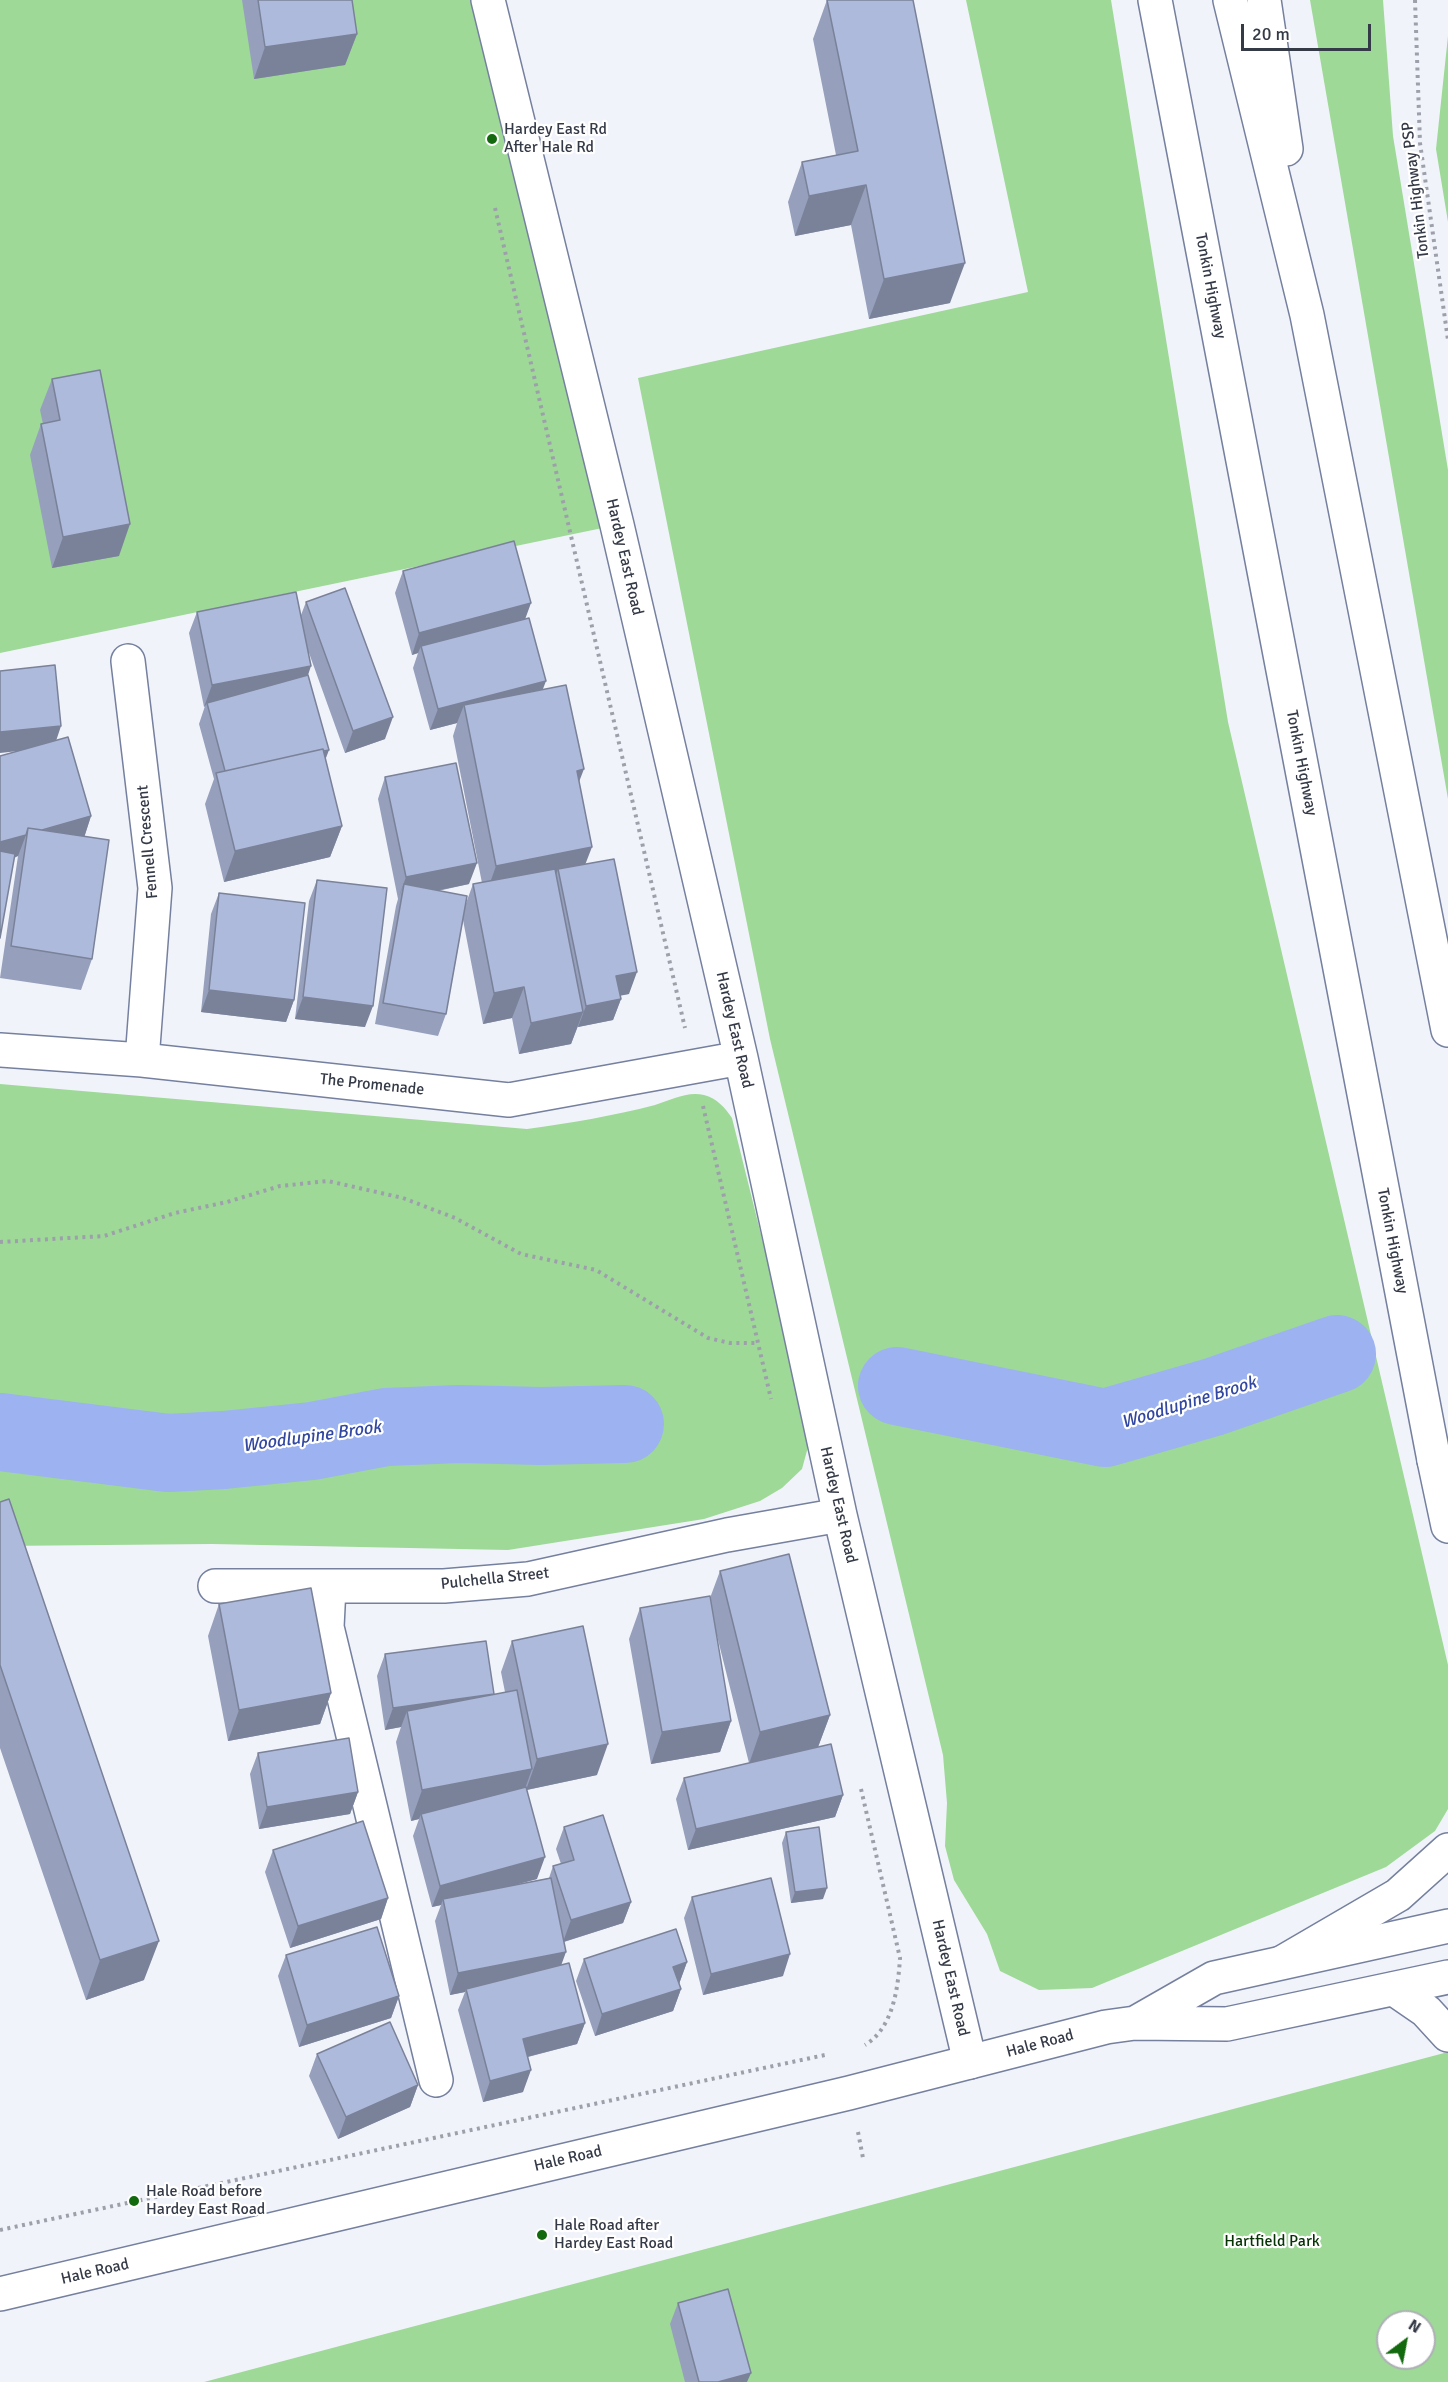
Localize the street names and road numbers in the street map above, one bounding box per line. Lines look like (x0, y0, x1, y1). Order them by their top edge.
street label: Tonkin Highway PSP (1398, 121, 1434, 259)
street label: Tonkin Highway (1190, 232, 1230, 340)
street label: Hardey East Road (601, 497, 647, 617)
street label: Tonkin Highway (1281, 709, 1321, 817)
street label: Fennell Crescent (133, 784, 163, 900)
street label: Hardey East Road (711, 970, 757, 1090)
street label: The Promenade (319, 1070, 425, 1100)
street label: Tonkin Highway (1372, 1187, 1412, 1295)
street label: Hardey East Road (815, 1445, 861, 1565)
street label: Pulchella Street (440, 1564, 550, 1594)
street label: Hardey East Road (927, 1918, 973, 2038)
street label: Hale Road (1004, 2026, 1076, 2062)
street label: Hale Road (532, 2142, 604, 2176)
street label: Hale Road (59, 2255, 131, 2289)

